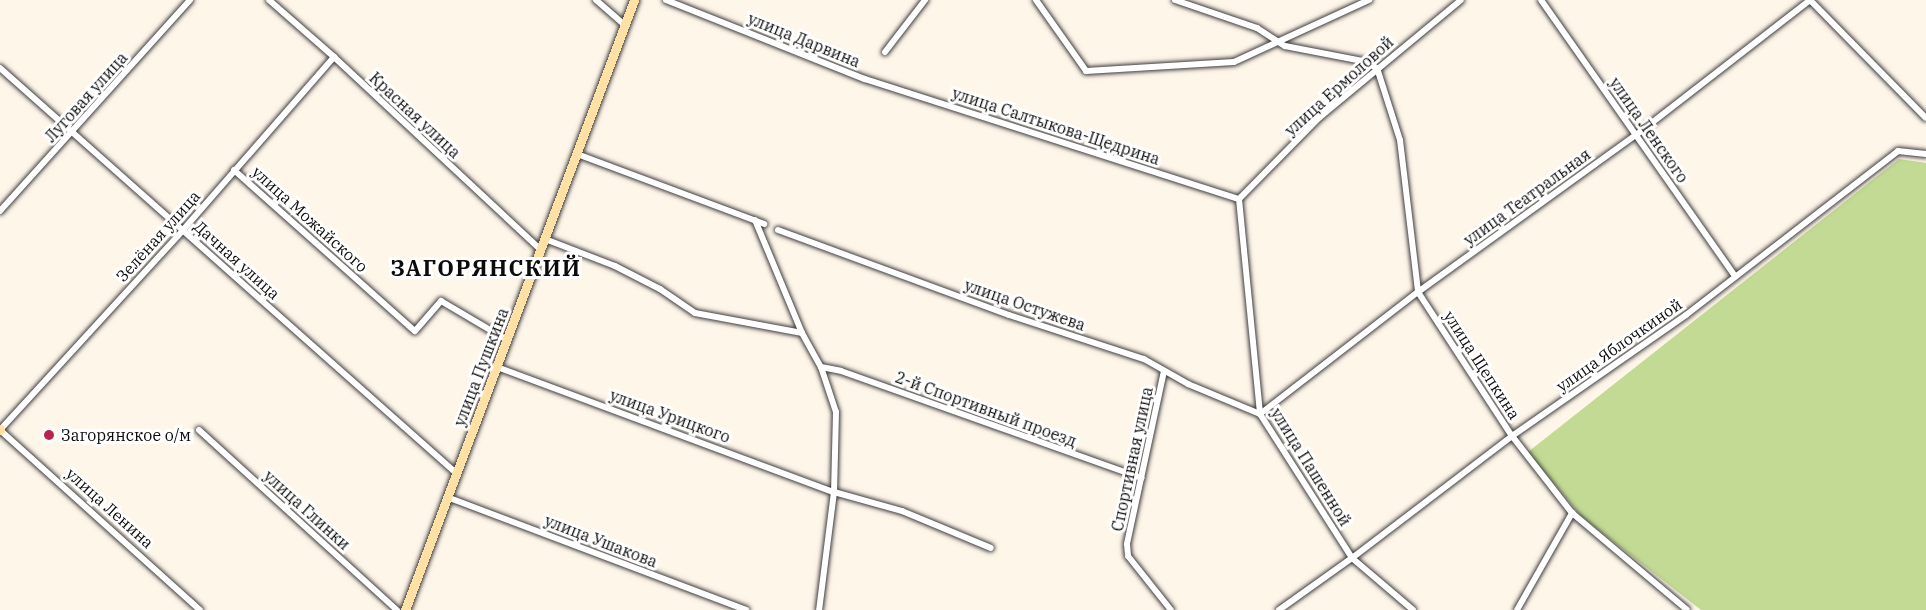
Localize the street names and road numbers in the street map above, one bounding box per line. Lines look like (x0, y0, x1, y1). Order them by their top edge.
street label: улица Дарвина (745, 9, 863, 71)
street label: улица Ермоловой (1281, 32, 1397, 140)
street label: Луговая улица (41, 48, 131, 146)
street label: Красная улица (366, 68, 464, 162)
street label: улица Ленского (1605, 74, 1693, 186)
street label: улица Салтыкова-Щедрина (950, 83, 1162, 169)
street label: улица Театральная (1460, 144, 1594, 250)
street label: улица Можайского (248, 162, 372, 276)
street label: Зелёная улица (112, 186, 204, 286)
street label: Дачная улица (190, 216, 284, 304)
street label: улица Остужева (962, 275, 1088, 335)
street label: улица Яблочкиной (1552, 294, 1686, 396)
street label: улица Пушкина (450, 305, 512, 429)
street label: улица Щепкина (1440, 307, 1524, 423)
street label: 2-й Спортивный проезд (893, 367, 1079, 451)
street label: улица Урицкого (607, 385, 733, 447)
street label: Спортивная улица (1107, 385, 1157, 533)
street label: улица Пашенной (1267, 404, 1355, 530)
street label: улица Ленина (62, 464, 158, 552)
street label: улица Глинки (260, 466, 354, 554)
street label: улица Ушакова (542, 511, 660, 571)

